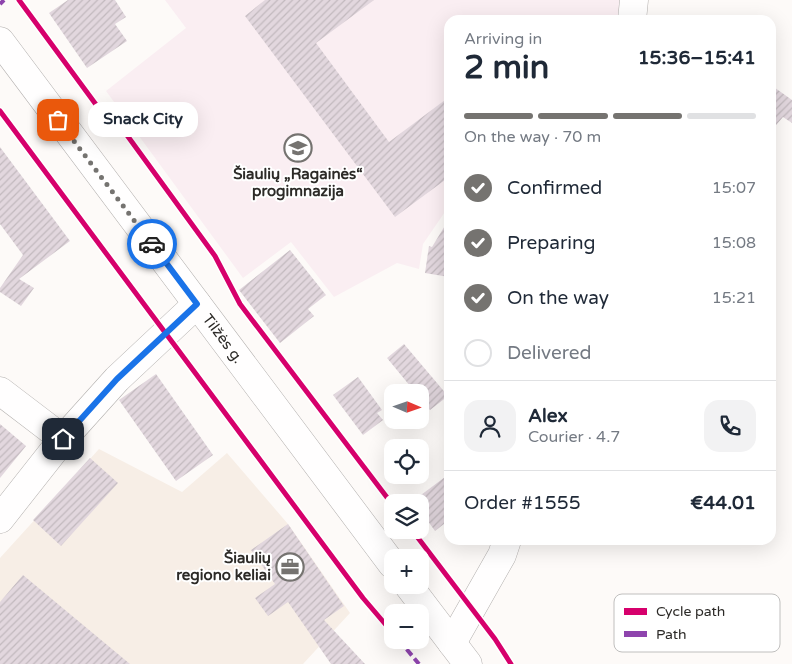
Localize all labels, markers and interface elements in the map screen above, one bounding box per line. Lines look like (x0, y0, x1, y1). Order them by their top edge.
text: Arriving in (464, 29, 542, 49)
text: 15:36–15:41 (638, 47, 756, 69)
text: 2 min (464, 49, 549, 87)
pin (37, 99, 79, 141)
callout: Snack City (88, 102, 198, 138)
icon: bag (44, 106, 72, 134)
text: Snack City (103, 109, 183, 129)
text: On the way · 70 m (464, 127, 601, 147)
school or university icon: Šiaulių „Ragainės“ progimnazija (283, 133, 313, 163)
place label: Šiaulių „Ragainės“ progimnazija (233, 165, 363, 201)
icon: check (464, 174, 492, 202)
text: Confirmed (507, 177, 602, 199)
text: 15:07 (712, 178, 756, 198)
courier (127, 219, 177, 269)
icon: check (464, 229, 492, 257)
icon: car (138, 230, 166, 258)
text: Preparing (507, 232, 596, 254)
text: 15:08 (712, 233, 756, 253)
icon: check (464, 284, 492, 312)
text: On the way (507, 287, 609, 309)
text: 15:21 (712, 288, 756, 308)
street label: Tilžės g. (199, 310, 247, 367)
text: Delivered (507, 342, 592, 364)
north arrow (384, 384, 429, 429)
map controls (384, 384, 429, 649)
button: person (464, 400, 516, 452)
button: phone (704, 400, 756, 452)
text: Alex (528, 405, 568, 427)
pin (42, 418, 84, 460)
icon: home (49, 425, 77, 453)
text: Courier · 4.7 (528, 427, 620, 447)
button: locate (384, 439, 429, 484)
text: Order #1555 (464, 492, 581, 514)
text: €44.01 (690, 492, 756, 514)
button: layers (384, 494, 429, 539)
place label: Šiaulių regiono keliai (176, 549, 271, 585)
button: + (384, 549, 429, 594)
office icon: Šiaulių regiono keliai (275, 552, 305, 582)
legend (614, 594, 780, 652)
text: Cycle path (656, 603, 725, 620)
button: − (384, 604, 429, 649)
text: Path (656, 626, 687, 643)

